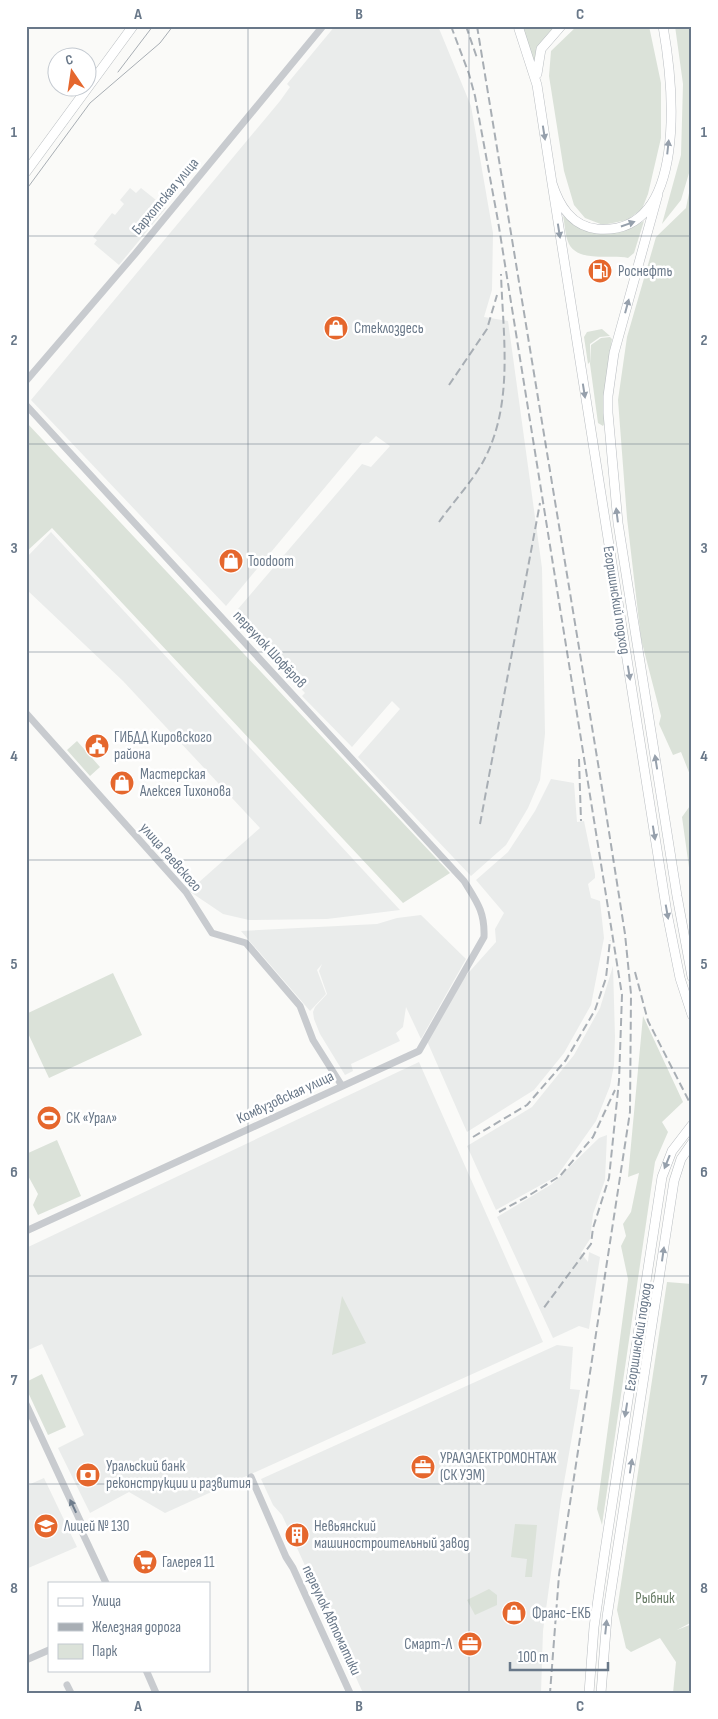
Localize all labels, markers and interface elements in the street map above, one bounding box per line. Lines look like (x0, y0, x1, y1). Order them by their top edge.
text: A (133, 5, 142, 24)
text: B (355, 5, 363, 24)
text: C (576, 5, 584, 24)
north arrow (48, 48, 98, 98)
text: С (64, 51, 75, 69)
text: 1 (11, 123, 18, 142)
text: 1 (701, 123, 708, 142)
one-way arrow (540, 125, 548, 141)
one-way arrow (664, 138, 672, 154)
street label: Бархотская улица (128, 154, 203, 239)
one-way arrow (621, 220, 636, 228)
one-way arrow (555, 223, 563, 239)
fuel station icon: Роснефть (587, 258, 613, 284)
place label: Роснефть (618, 262, 672, 281)
one-way arrow (623, 298, 631, 313)
shop icon: Стеклоздесь (323, 315, 349, 341)
place label: Стеклоздесь (354, 319, 424, 338)
text: 2 (10, 331, 18, 350)
text: 2 (700, 331, 708, 350)
one-way arrow (580, 384, 588, 400)
one-way arrow (613, 507, 621, 523)
text: 3 (10, 539, 18, 558)
text: 3 (700, 539, 708, 558)
street label: Егоршинский подход (599, 545, 634, 656)
shop icon: Toodoom (218, 548, 244, 574)
place label: Toodoom (248, 552, 294, 571)
street label: переулок Шофёров (229, 607, 310, 692)
one-way arrow (625, 665, 633, 681)
place label: ГИБДД Кировского района (114, 728, 212, 764)
public building icon: ГИБДД Кировского района (84, 733, 110, 759)
text: 4 (10, 747, 18, 766)
text: 4 (700, 747, 708, 766)
one-way arrow (652, 753, 660, 769)
place label: Мастерская Алексея Тихонова (139, 765, 231, 801)
shop icon: Мастерская Алексея Тихонова (109, 770, 135, 796)
street label: улица Раевского (135, 819, 206, 896)
one-way arrow (651, 826, 659, 842)
one-way arrow (663, 904, 671, 920)
text: 5 (10, 955, 18, 974)
text: 5 (700, 955, 708, 974)
street label: Комвузовская улица (234, 1067, 337, 1128)
sports icon: СК «Урал» (36, 1105, 62, 1131)
place label: СК «Урал» (66, 1109, 117, 1128)
one-way arrow (663, 1155, 671, 1170)
text: 6 (10, 1163, 18, 1182)
text: 6 (700, 1163, 708, 1182)
one-way arrow (659, 1245, 667, 1261)
street label: Егоршинский подход (621, 1282, 656, 1393)
text: 7 (11, 1371, 18, 1390)
text: 7 (701, 1371, 708, 1390)
one-way arrow (622, 1402, 630, 1418)
place label: УРАЛЭЛЕКТРОМОНТАЖ (СК УЭМ) (440, 1449, 557, 1485)
office icon: УРАЛЭЛЕКТРОМОНТАЖ (СК УЭМ) (410, 1454, 436, 1480)
place label: Уральский банк реконструкции и развития (106, 1457, 251, 1493)
one-way arrow (627, 1458, 635, 1474)
bank icon: Уральский банк реконструкции и развития (75, 1462, 101, 1488)
one-way arrow (69, 1499, 77, 1513)
school or university icon: Лицей № 130 (33, 1513, 59, 1539)
place label: Лицей № 130 (63, 1517, 129, 1536)
place label: Невьянский машиностроительный завод (314, 1517, 470, 1553)
building icon: Невьянский машиностроительный завод (284, 1522, 310, 1548)
supermarket icon: Галерея 11 (132, 1549, 158, 1575)
place label: Галерея 11 (162, 1553, 215, 1572)
street label: переулок Автоматики (298, 1562, 365, 1678)
text: 8 (10, 1579, 18, 1598)
text: 8 (700, 1579, 708, 1598)
legend (48, 1582, 210, 1672)
park label: Рыбник (635, 1589, 675, 1608)
text: Улица (92, 1592, 121, 1611)
shop icon: Франс-ЕКБ (501, 1600, 527, 1626)
place label: Франс-ЕКБ (532, 1604, 591, 1623)
text: Железная дорога (92, 1618, 181, 1637)
one-way arrow (602, 1618, 610, 1634)
office icon: Смарт-Л (457, 1631, 483, 1657)
place label: Смарт-Л (404, 1635, 453, 1654)
scale bar (510, 1639, 608, 1671)
text: Парк (92, 1642, 118, 1661)
text: 100 m (518, 1648, 549, 1667)
text: A (133, 1697, 142, 1716)
text: B (355, 1697, 363, 1716)
text: C (576, 1697, 584, 1716)

